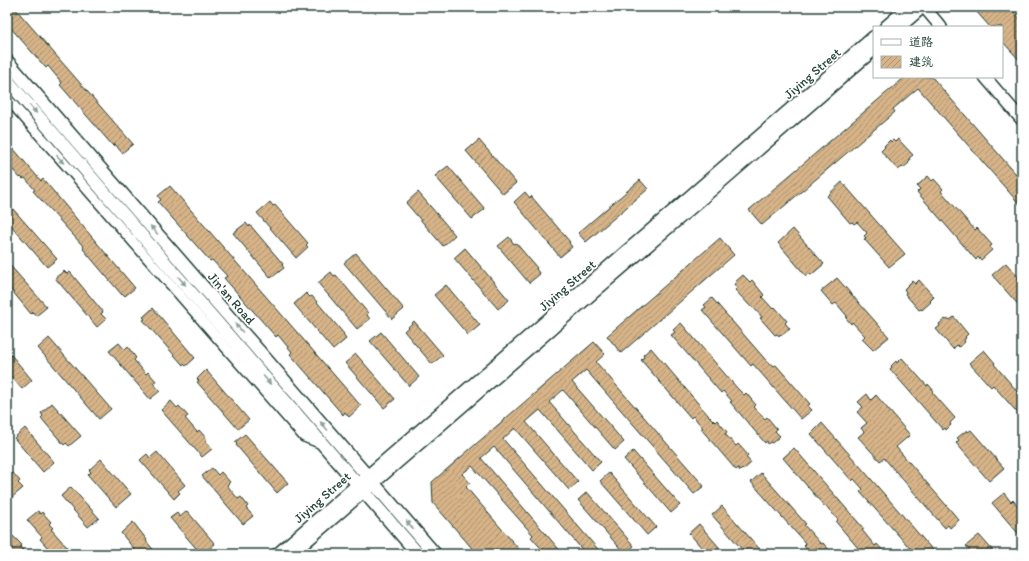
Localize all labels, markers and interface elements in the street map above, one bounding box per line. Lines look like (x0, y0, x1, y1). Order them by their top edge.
legend (873, 26, 1003, 78)
text: 道路 (909, 35, 933, 49)
street label: Jiying Street (781, 45, 844, 102)
text: 建筑 (909, 55, 933, 69)
one-way arrow (28, 104, 37, 115)
one-way arrow (56, 153, 65, 164)
one-way arrow (149, 225, 159, 235)
street label: Jiying Street (536, 257, 599, 314)
street label: Jin'an Road (205, 269, 258, 327)
one-way arrow (178, 276, 187, 287)
one-way arrow (235, 323, 244, 333)
one-way arrow (263, 374, 272, 385)
one-way arrow (320, 421, 329, 432)
street label: Jiying Street (291, 469, 354, 526)
one-way arrow (405, 519, 414, 530)

